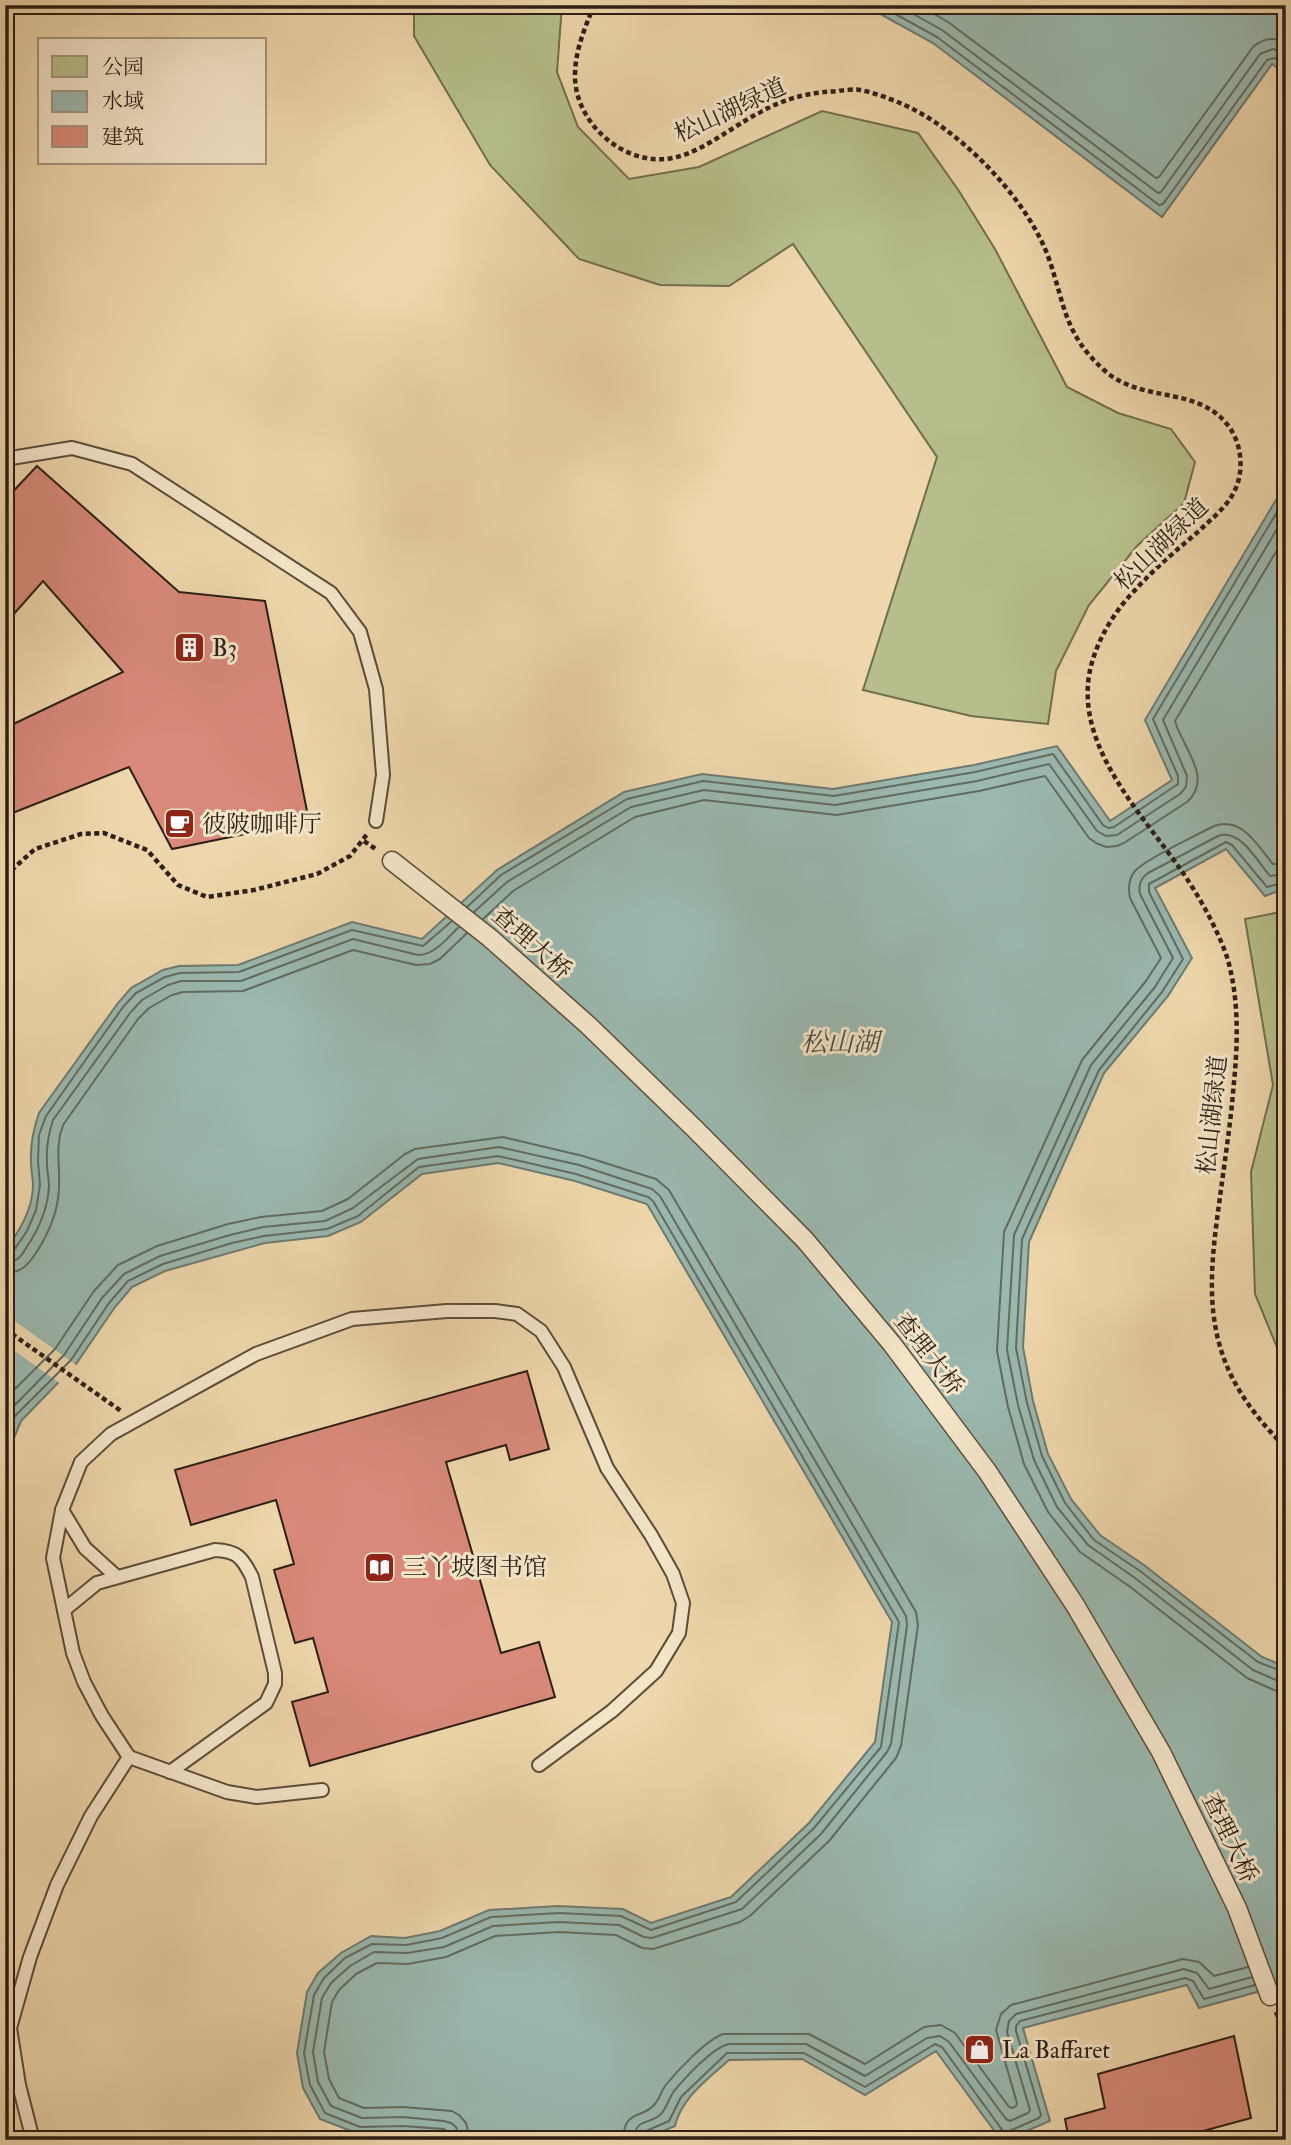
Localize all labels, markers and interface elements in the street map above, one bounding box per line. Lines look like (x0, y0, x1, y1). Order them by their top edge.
legend (38, 38, 266, 164)
text: 公园 (102, 54, 144, 81)
street label: 松山湖绿道 (669, 71, 791, 150)
text: 水域 (102, 88, 144, 115)
text: 建筑 (102, 124, 144, 151)
street label: 松山湖绿道 (1107, 492, 1215, 597)
building icon: B3 (172, 631, 206, 665)
place label: B3 (212, 633, 237, 664)
cafe icon: 彼陂咖啡厅 (162, 807, 196, 841)
place label: 彼陂咖啡厅 (202, 809, 322, 840)
street label: 查理大桥 (485, 900, 578, 987)
water label: 松山湖 (801, 1027, 883, 1059)
street label: 松山湖绿道 (1191, 1054, 1234, 1176)
street label: 查理大桥 (887, 1307, 970, 1402)
library icon: 三丫坡图书馆 (363, 1550, 397, 1584)
place label: 三丫坡图书馆 (403, 1552, 547, 1583)
street label: 查理大桥 (1195, 1788, 1265, 1888)
shop icon: La Baffaret (962, 2033, 996, 2067)
place label: La Baffaret (1002, 2035, 1110, 2066)

